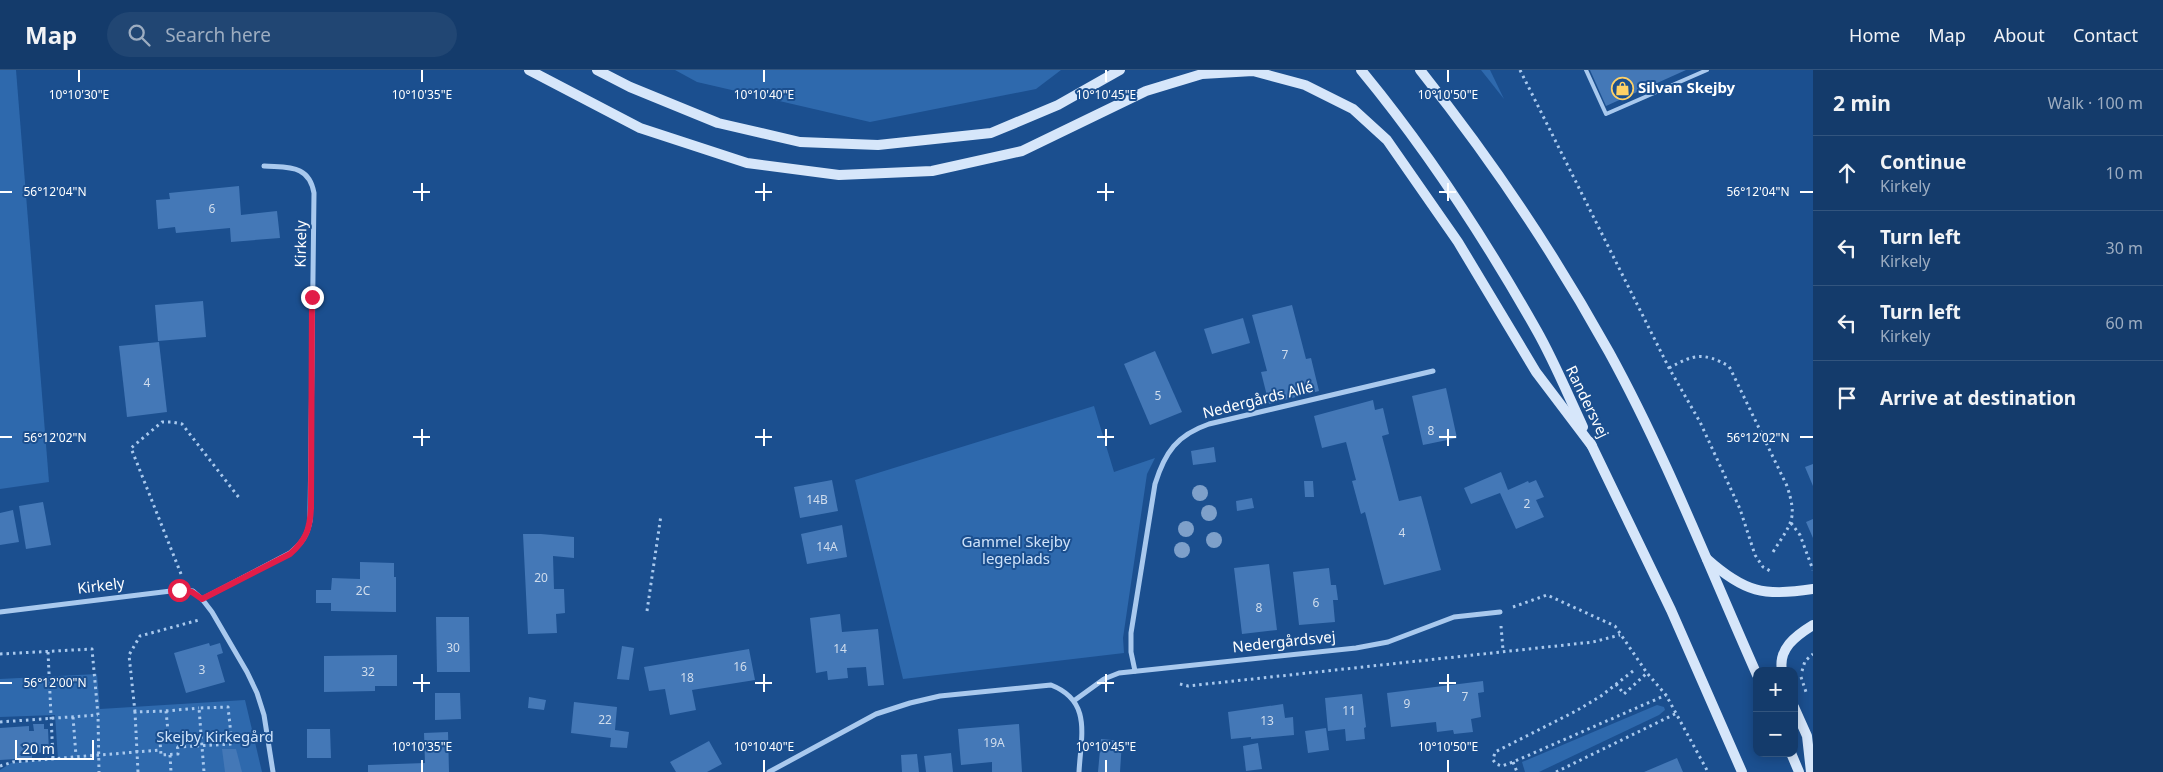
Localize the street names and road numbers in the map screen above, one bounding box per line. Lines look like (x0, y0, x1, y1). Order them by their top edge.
street label: Kirkely (290, 220, 310, 268)
street label: Randersvej (1562, 362, 1614, 441)
street label: Nedergårds Allé (1200, 376, 1315, 422)
street label: Kirkely (76, 572, 126, 598)
street label: Nedergårdsvej (1231, 626, 1336, 656)

